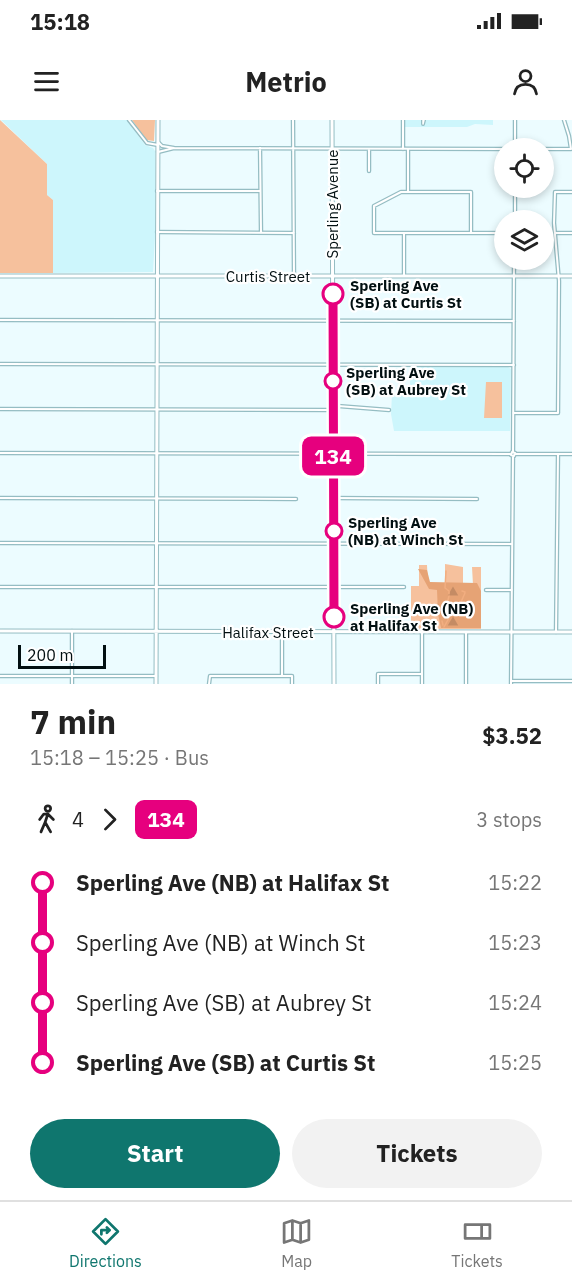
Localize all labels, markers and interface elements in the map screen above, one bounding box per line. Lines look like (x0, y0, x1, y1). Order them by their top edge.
text: 15:18 (30, 7, 90, 36)
text: Metrio (245, 64, 327, 99)
icon: menu (30, 65, 63, 98)
icon: person (509, 65, 542, 98)
map controls (494, 138, 554, 270)
button: locate (494, 138, 554, 198)
street label: Sperling Avenue (323, 149, 342, 259)
button: layers (494, 210, 554, 270)
street label: Curtis Street (226, 267, 310, 286)
place label: Sperling Ave (SB) at Curtis St (350, 276, 462, 312)
marker: Sperling Ave (SB) at Curtis St (322, 283, 344, 305)
place label: Sperling Ave (SB) at Aubrey St (346, 363, 466, 399)
marker: Sperling Ave (SB) at Aubrey St (324, 372, 342, 390)
line badge: 134 (298, 436, 368, 476)
text: 134 (314, 442, 352, 470)
place label: Sperling Ave (NB) at Winch St (348, 513, 464, 549)
marker: Sperling Ave (NB) at Winch St (325, 522, 343, 540)
place label: Sperling Ave (NB) at Halifax St (350, 599, 473, 635)
marker: Sperling Ave (NB) at Halifax St (323, 606, 345, 628)
street label: Halifax Street (222, 623, 314, 642)
scale bar (18, 642, 106, 670)
text: 200 m (27, 645, 74, 665)
text: 7 min (30, 700, 116, 743)
text: $3.52 (482, 721, 542, 750)
text: 15:18 – 15:25 · Bus (30, 744, 209, 771)
icon: walk (30, 803, 63, 836)
icon: forward (93, 803, 126, 836)
text: 134 (147, 805, 185, 833)
text: 4 (72, 806, 84, 833)
text: 3 stops (476, 806, 542, 833)
text: Sperling Ave (NB) at Halifax St (76, 868, 389, 897)
text: 15:22 (488, 869, 542, 896)
text: Sperling Ave (NB) at Winch St (76, 928, 365, 957)
text: 15:23 (488, 929, 542, 956)
text: Sperling Ave (SB) at Aubrey St (76, 988, 372, 1017)
text: 15:24 (488, 989, 542, 1016)
text: Sperling Ave (SB) at Curtis St (76, 1048, 375, 1077)
text: 15:25 (488, 1049, 542, 1076)
button: Start (30, 1119, 280, 1188)
button: Tickets (292, 1119, 542, 1188)
tab: Directions (69, 1215, 142, 1271)
tab: Map (280, 1215, 313, 1271)
tab: Tickets (451, 1215, 503, 1271)

